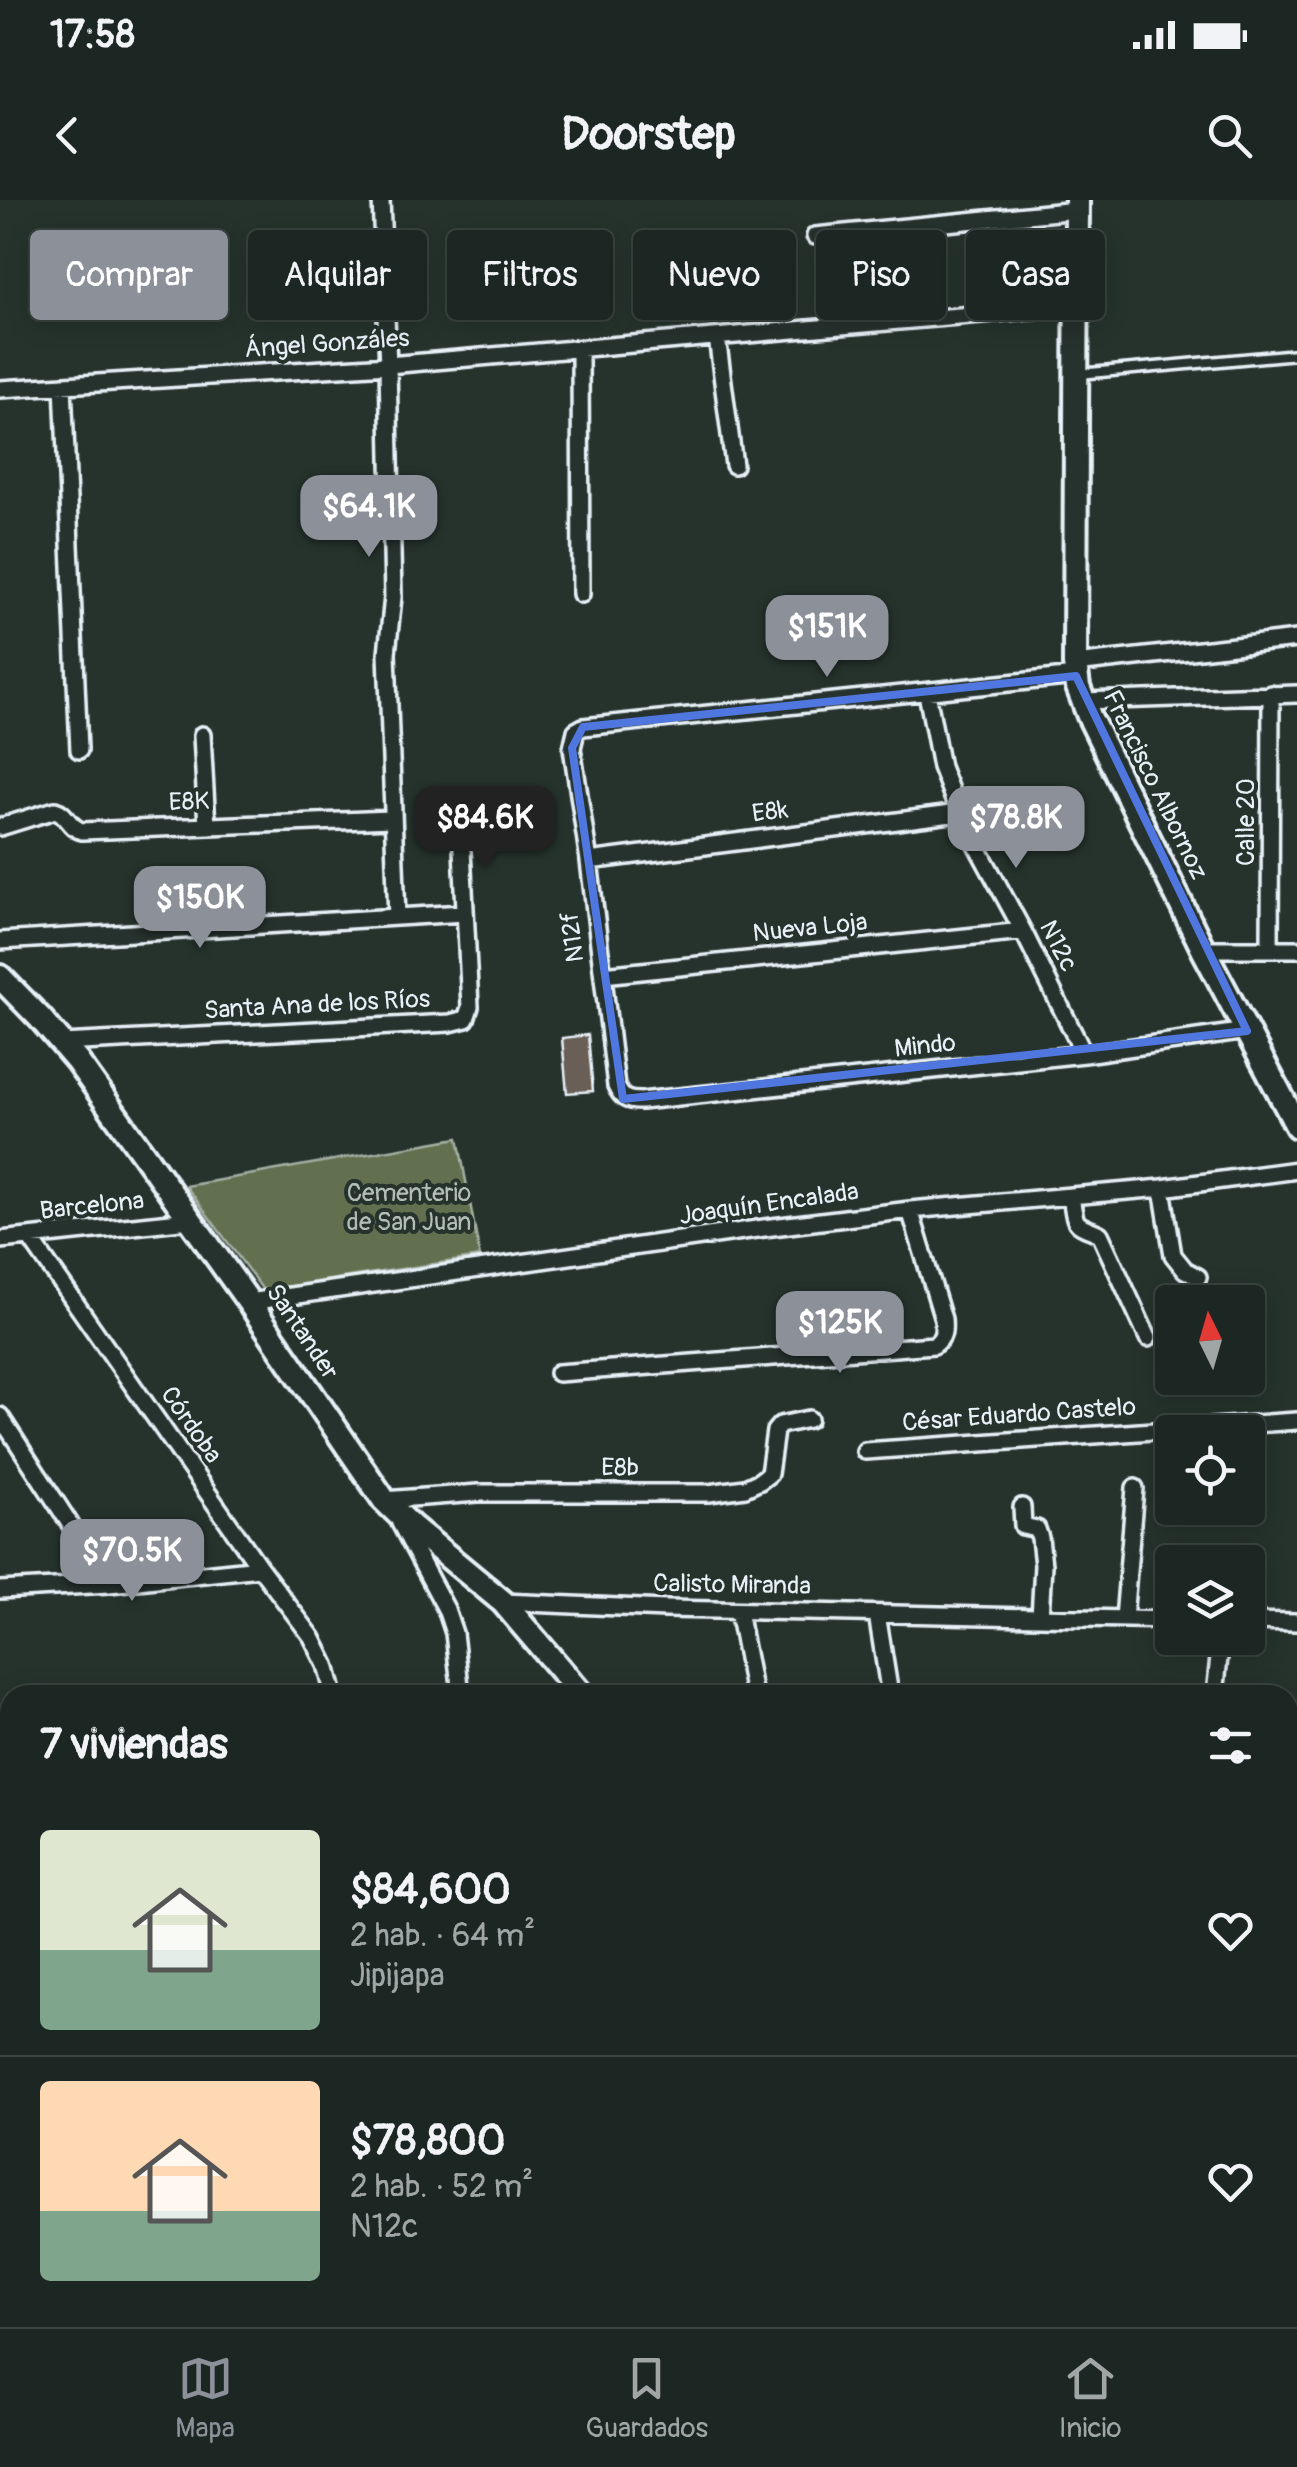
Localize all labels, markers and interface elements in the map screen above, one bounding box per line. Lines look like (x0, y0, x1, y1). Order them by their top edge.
text: 17:58 (50, 11, 135, 59)
text: Doorstep (561, 107, 736, 163)
icon: back (40, 108, 95, 163)
icon: search (1202, 108, 1257, 163)
chip: Comprar (30, 230, 228, 320)
chip: Alquilar (248, 230, 427, 320)
chip: Filtros (447, 230, 613, 320)
chip: Nuevo (633, 230, 796, 320)
chip: Piso (816, 230, 946, 320)
chip: Casa (966, 230, 1105, 320)
street label: Ángel Gonzáles (243, 322, 411, 365)
pin: $64.1K (288, 475, 450, 560)
text: $64.1K (322, 487, 416, 527)
pin: $151K (757, 595, 897, 680)
text: $151K (787, 607, 867, 647)
street label: Francisco Albornoz (1096, 685, 1214, 885)
street label: Calle 20 (1231, 778, 1262, 866)
street label: E8K (168, 786, 210, 818)
pin: $84.6K (404, 786, 566, 871)
pin: $78.8K (935, 786, 1097, 871)
street label: E8k (750, 794, 790, 830)
text: $84.6K (437, 798, 533, 838)
text: $78.8K (970, 798, 1062, 838)
pin: $150K (130, 866, 270, 951)
text: $150K (156, 878, 244, 918)
street label: Nueva Loja (751, 907, 869, 949)
street label: N12f (555, 910, 591, 964)
street label: N12c (1032, 915, 1084, 977)
street label: Santa Ana de los Ríos (203, 984, 431, 1026)
street label: Mindo (893, 1027, 957, 1065)
street label: Joaquín Encalada (677, 1176, 861, 1232)
park label: Cementerio de San Juan (347, 1178, 471, 1238)
street label: Barcelona (38, 1185, 146, 1227)
street label: Santander (259, 1278, 345, 1386)
north arrow (1155, 1285, 1265, 1395)
map controls (1155, 1285, 1265, 1655)
pin: $125K (770, 1291, 910, 1376)
text: $125K (798, 1303, 882, 1343)
street label: Córdoba (153, 1381, 229, 1469)
street label: César Eduardo Castelo (901, 1391, 1137, 1439)
button: locate (1155, 1415, 1265, 1525)
street label: E8b (601, 1452, 639, 1484)
pin: $70.5K (51, 1519, 213, 1604)
text: $70.5K (82, 1531, 182, 1571)
button: layers (1155, 1545, 1265, 1655)
street label: Calisto Miranda (653, 1568, 811, 1602)
icon: filters (1203, 1718, 1258, 1773)
text: 7 viviendas (40, 1719, 228, 1771)
text: $84,600 (350, 1864, 511, 1916)
icon: home (120, 1870, 240, 1990)
icon: heart (1203, 1903, 1258, 1958)
text: 2 hab. · 64 m² (350, 1916, 535, 1956)
text: Jipijapa (350, 1956, 445, 1996)
text: $78,800 (350, 2115, 505, 2167)
icon: home (120, 2121, 240, 2241)
icon: heart (1203, 2154, 1258, 2209)
text: 2 hab. · 52 m² (350, 2167, 533, 2207)
text: N12c (350, 2207, 418, 2247)
tab: Mapa (175, 2351, 235, 2446)
tab: Guardados (585, 2351, 708, 2446)
tab: Inicio (1059, 2351, 1122, 2446)

